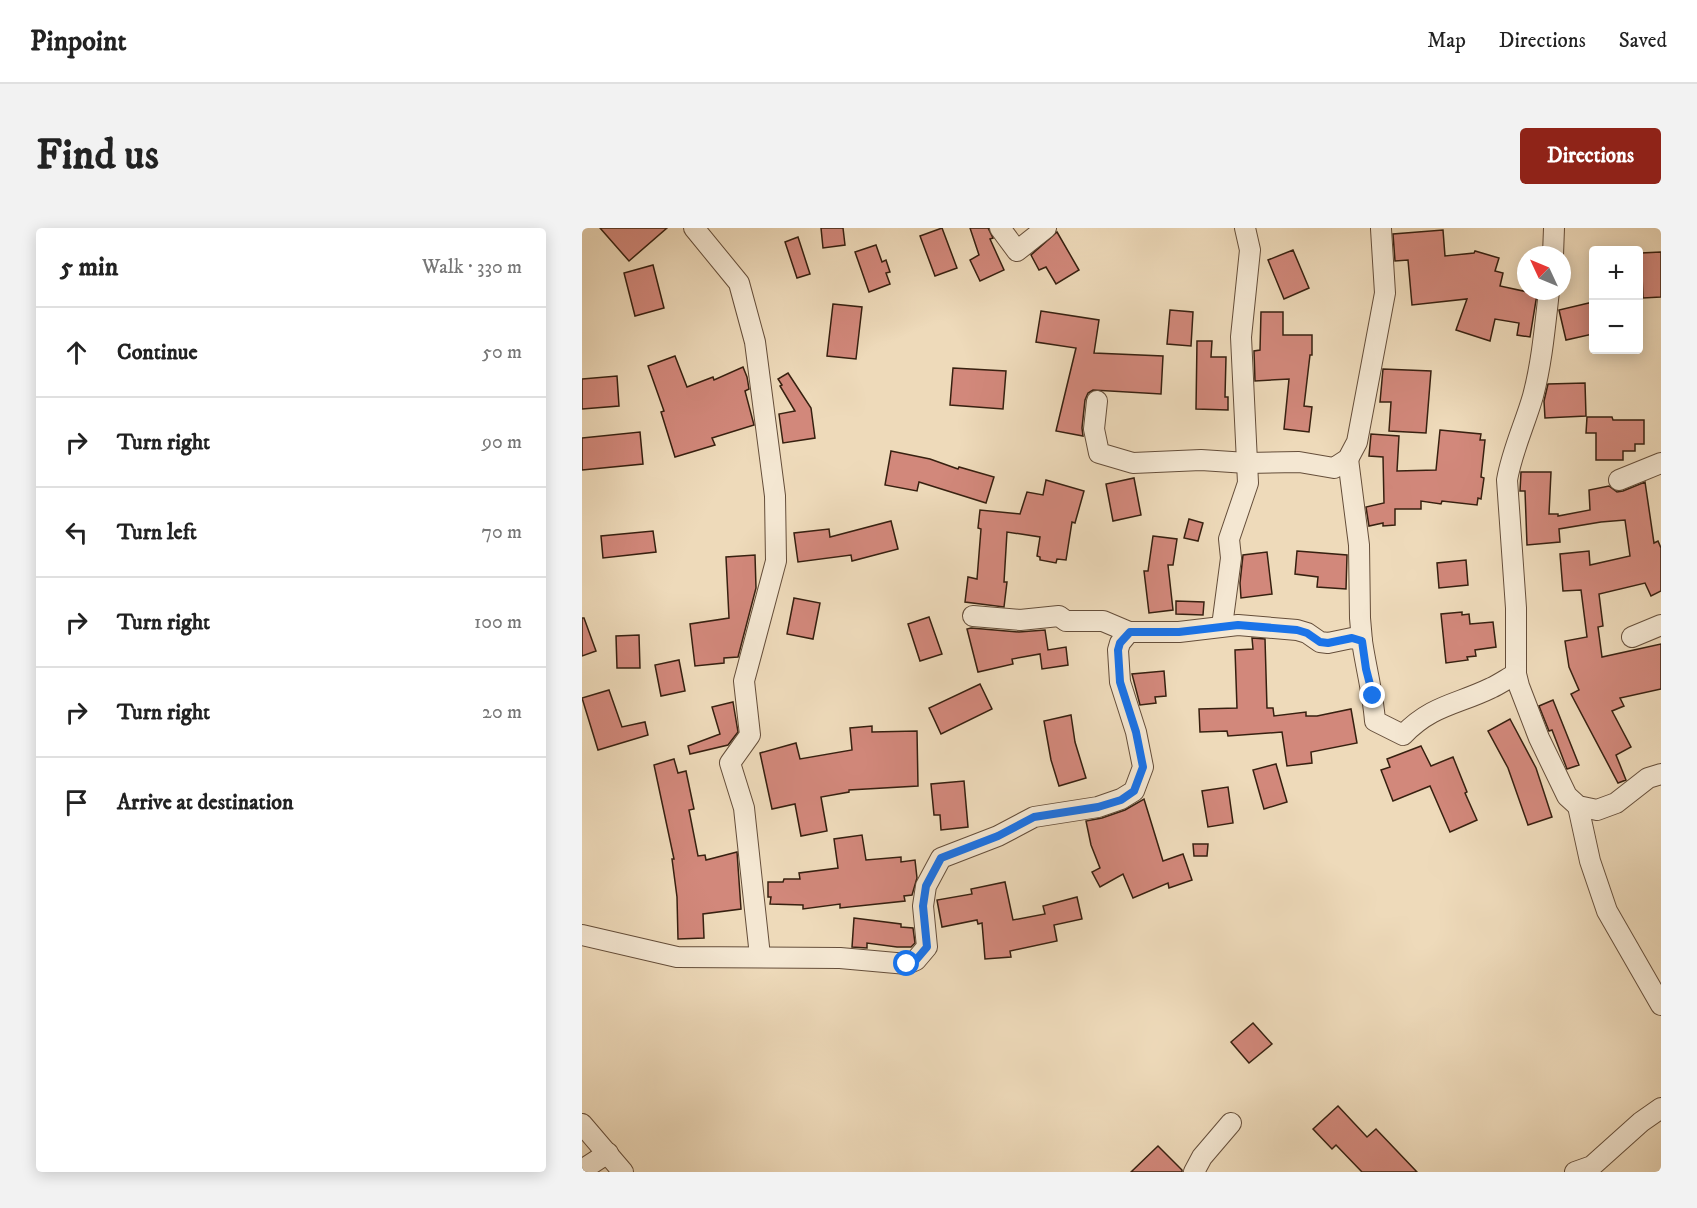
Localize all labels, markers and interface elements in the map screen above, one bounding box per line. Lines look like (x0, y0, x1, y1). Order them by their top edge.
text: Pinpoint (30, 24, 126, 59)
text: Map (1427, 28, 1466, 54)
text: Directions (1499, 28, 1586, 54)
text: Saved (1619, 28, 1667, 54)
button: Directions (1520, 128, 1661, 184)
text: Find us (36, 130, 159, 182)
north arrow (1517, 246, 1571, 300)
map controls (1589, 246, 1643, 354)
button: + (1589, 246, 1643, 300)
text: 5 min (60, 251, 118, 284)
text: Walk · 330 m (422, 255, 522, 280)
button: − (1589, 300, 1643, 354)
icon: ahead (60, 336, 93, 369)
text: Continue (117, 339, 198, 366)
text: 50 m (482, 340, 522, 365)
icon: right (60, 426, 93, 459)
text: Turn right (117, 429, 210, 456)
text: 90 m (482, 430, 522, 455)
icon: left (60, 516, 93, 549)
text: Turn left (117, 519, 197, 546)
text: 70 m (481, 520, 522, 545)
icon: right (60, 606, 93, 639)
text: Turn right (117, 609, 210, 636)
text: 100 m (474, 610, 522, 635)
route end (1359, 682, 1385, 708)
icon: right (60, 696, 93, 729)
text: Turn right (117, 699, 210, 726)
text: 20 m (482, 700, 522, 725)
icon: arrive (60, 786, 93, 819)
text: Arrive at destination (117, 789, 294, 816)
route start (893, 950, 919, 976)

